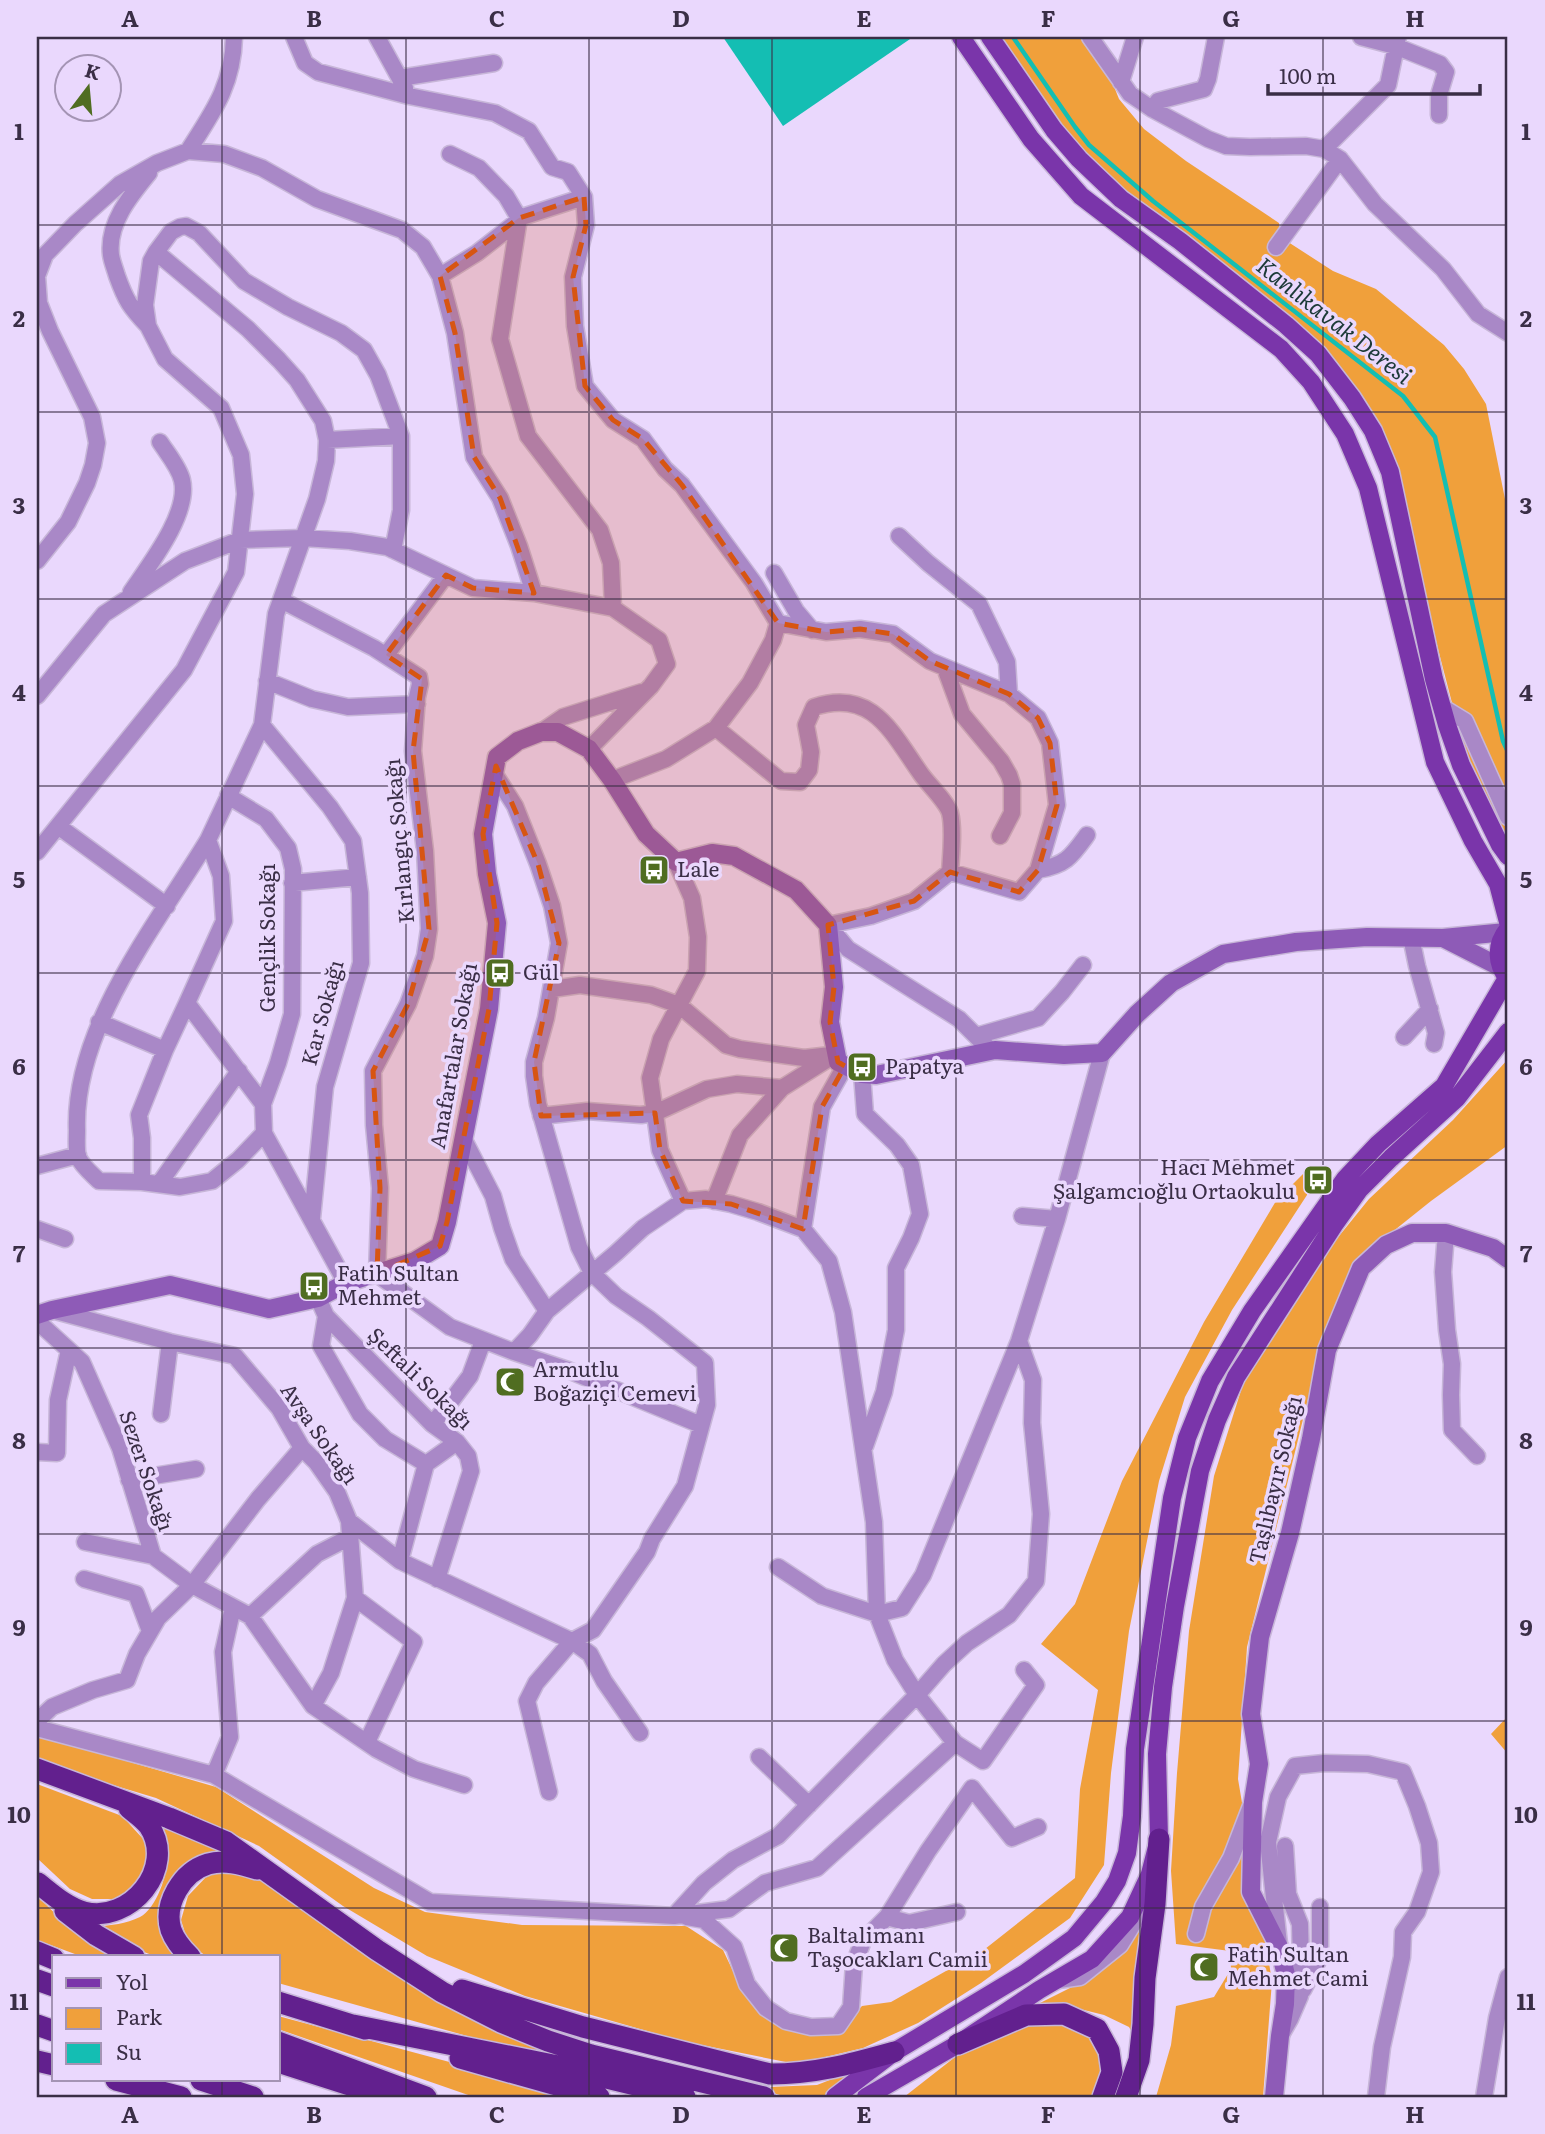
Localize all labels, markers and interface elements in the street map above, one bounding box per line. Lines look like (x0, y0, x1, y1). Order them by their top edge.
text: A (121, 0, 139, 34)
text: B (306, 0, 322, 34)
text: C (489, 0, 505, 34)
text: D (672, 0, 690, 34)
text: E (856, 0, 872, 34)
text: F (1041, 0, 1056, 34)
text: G (1222, 0, 1240, 34)
text: H (1405, 0, 1425, 34)
north arrow (52, 52, 122, 122)
scale bar (1268, 52, 1480, 96)
text: K (82, 55, 104, 86)
text: 100 m (1279, 59, 1336, 90)
text: 1 (14, 113, 24, 147)
text: 1 (1521, 113, 1531, 147)
water label: Kanlıkavak Deresi (1250, 248, 1420, 391)
text: 2 (13, 300, 25, 334)
text: 2 (1520, 300, 1532, 334)
text: 3 (13, 487, 25, 521)
text: 3 (1520, 487, 1532, 521)
text: 4 (12, 674, 26, 708)
text: 4 (1519, 674, 1533, 708)
street label: Kırlangıç Sokağı (375, 758, 420, 925)
place label: Lale (677, 852, 720, 883)
bus stop icon: Lale (637, 853, 671, 887)
text: 5 (13, 861, 25, 895)
text: 5 (1520, 861, 1532, 895)
street label: Gençlik Sokağı (250, 864, 281, 1012)
place label: Gül (523, 955, 559, 986)
street label: Kar Sokağı (292, 956, 350, 1069)
bus stop icon: Gül (483, 956, 517, 990)
street label: Anafartalar Sokağı (420, 960, 483, 1151)
text: 6 (12, 1048, 26, 1082)
text: 6 (1519, 1048, 1533, 1082)
place label: Papatya (885, 1049, 965, 1080)
bus stop icon: Papatya (845, 1050, 879, 1084)
place label: Hacı Mehmet Şalgamcıoğlu Ortaokulu (1053, 1150, 1296, 1205)
bus stop icon: Hacı Mehmet Şalgamcıoğlu Ortaokulu (1301, 1163, 1335, 1197)
text: 7 (13, 1235, 26, 1269)
text: 7 (1520, 1235, 1533, 1269)
place label: Fatih Sultan Mehmet (337, 1256, 459, 1311)
bus stop icon: Fatih Sultan Mehmet (297, 1269, 331, 1303)
street label: Şeftali Sokağı (362, 1319, 481, 1436)
place label: Armutlu Boğaziçi Cemevi (533, 1352, 696, 1407)
mosque icon: Armutlu Boğaziçi Cemevi (493, 1365, 527, 1399)
street label: Avşa Sokağı (275, 1375, 368, 1490)
street label: Taşlıbayır Sokağı (1239, 1392, 1308, 1567)
street label: Sezer Sokağı (113, 1406, 183, 1535)
text: 8 (12, 1422, 26, 1456)
text: 8 (1519, 1422, 1533, 1456)
text: 9 (12, 1609, 26, 1643)
text: 9 (1519, 1609, 1533, 1643)
text: 10 (7, 1796, 31, 1830)
text: 10 (1514, 1796, 1538, 1830)
place label: Baltalimanı Taşocakları Camii (807, 1918, 988, 1973)
mosque icon: Baltalimanı Taşocakları Camii (767, 1931, 801, 1965)
place label: Fatih Sultan Mehmet Cami (1227, 1937, 1368, 1992)
mosque icon: Fatih Sultan Mehmet Cami (1187, 1950, 1221, 1984)
legend (52, 1955, 280, 2082)
text: Yol (116, 1965, 148, 1996)
text: 11 (9, 1983, 29, 2017)
text: 11 (1516, 1983, 1536, 2017)
text: Park (116, 2000, 162, 2031)
text: Su (116, 2035, 142, 2066)
text: A (121, 2096, 139, 2130)
text: B (306, 2096, 322, 2130)
text: C (489, 2096, 505, 2130)
text: D (672, 2096, 690, 2130)
text: E (856, 2096, 872, 2130)
text: F (1041, 2096, 1056, 2130)
text: G (1222, 2096, 1240, 2130)
text: H (1405, 2096, 1425, 2130)

